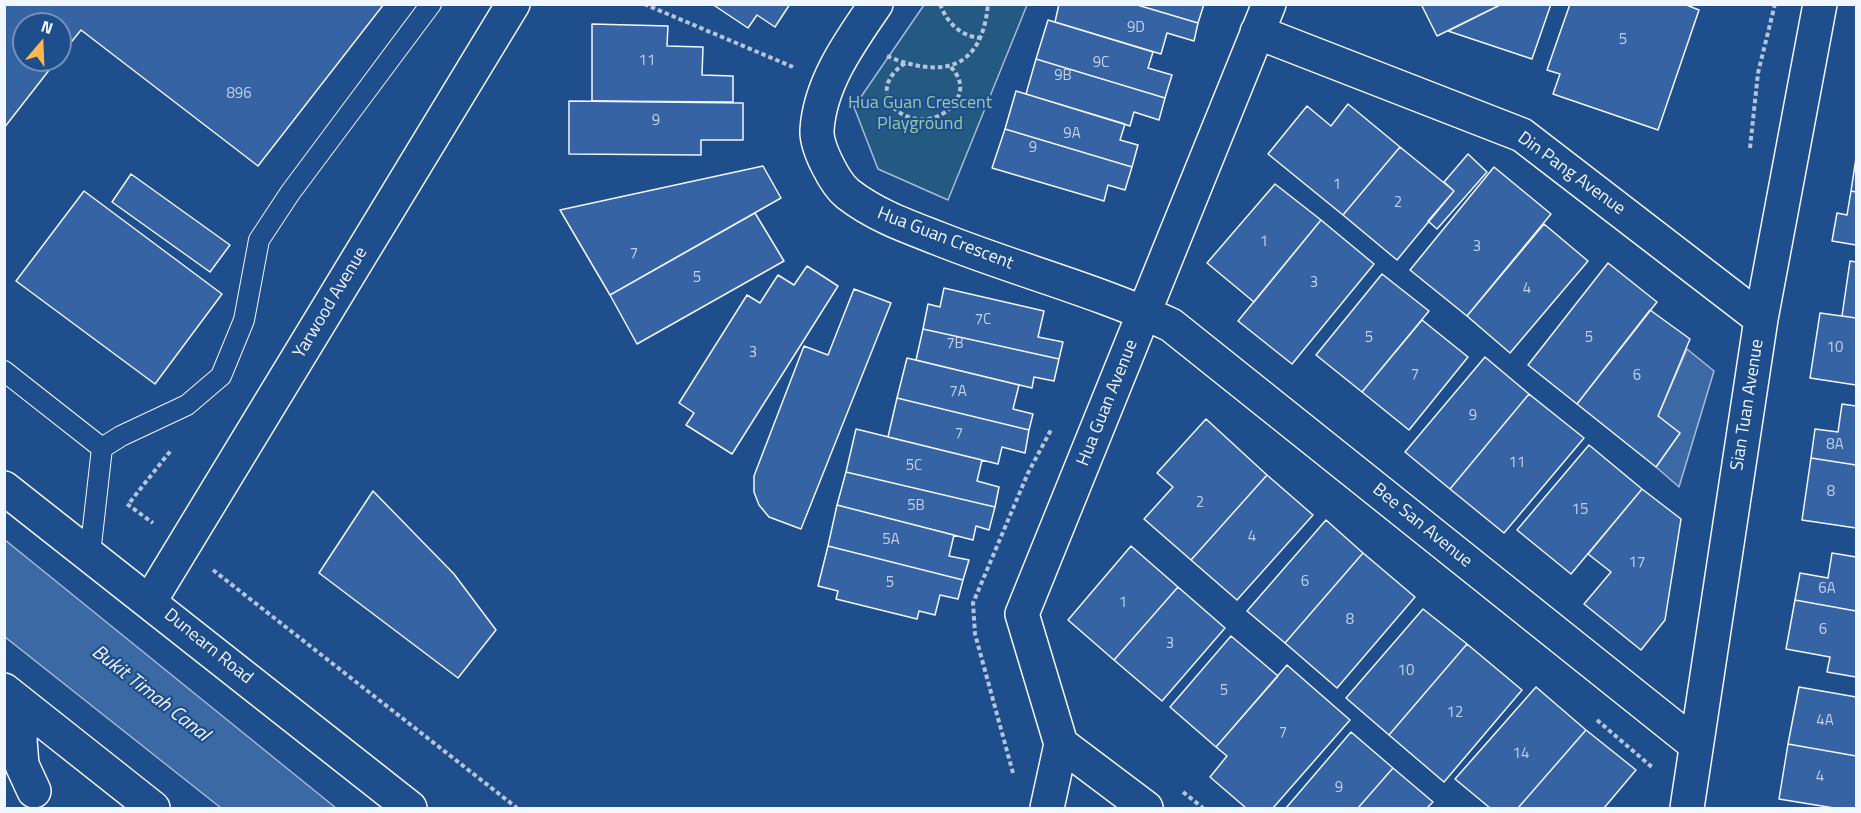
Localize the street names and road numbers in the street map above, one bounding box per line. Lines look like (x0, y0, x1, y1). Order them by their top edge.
street label: Din Pang Avenue (1513, 128, 1629, 220)
street label: Hua Guan Crescent (874, 203, 1016, 275)
street label: Yarwood Avenue (289, 243, 373, 363)
street label: Hua Guan Avenue (1073, 337, 1143, 469)
street label: Sian Tuan Avenue (1727, 338, 1769, 472)
street label: Bee San Avenue (1368, 479, 1476, 573)
street label: Dunearn Road (159, 605, 257, 689)

